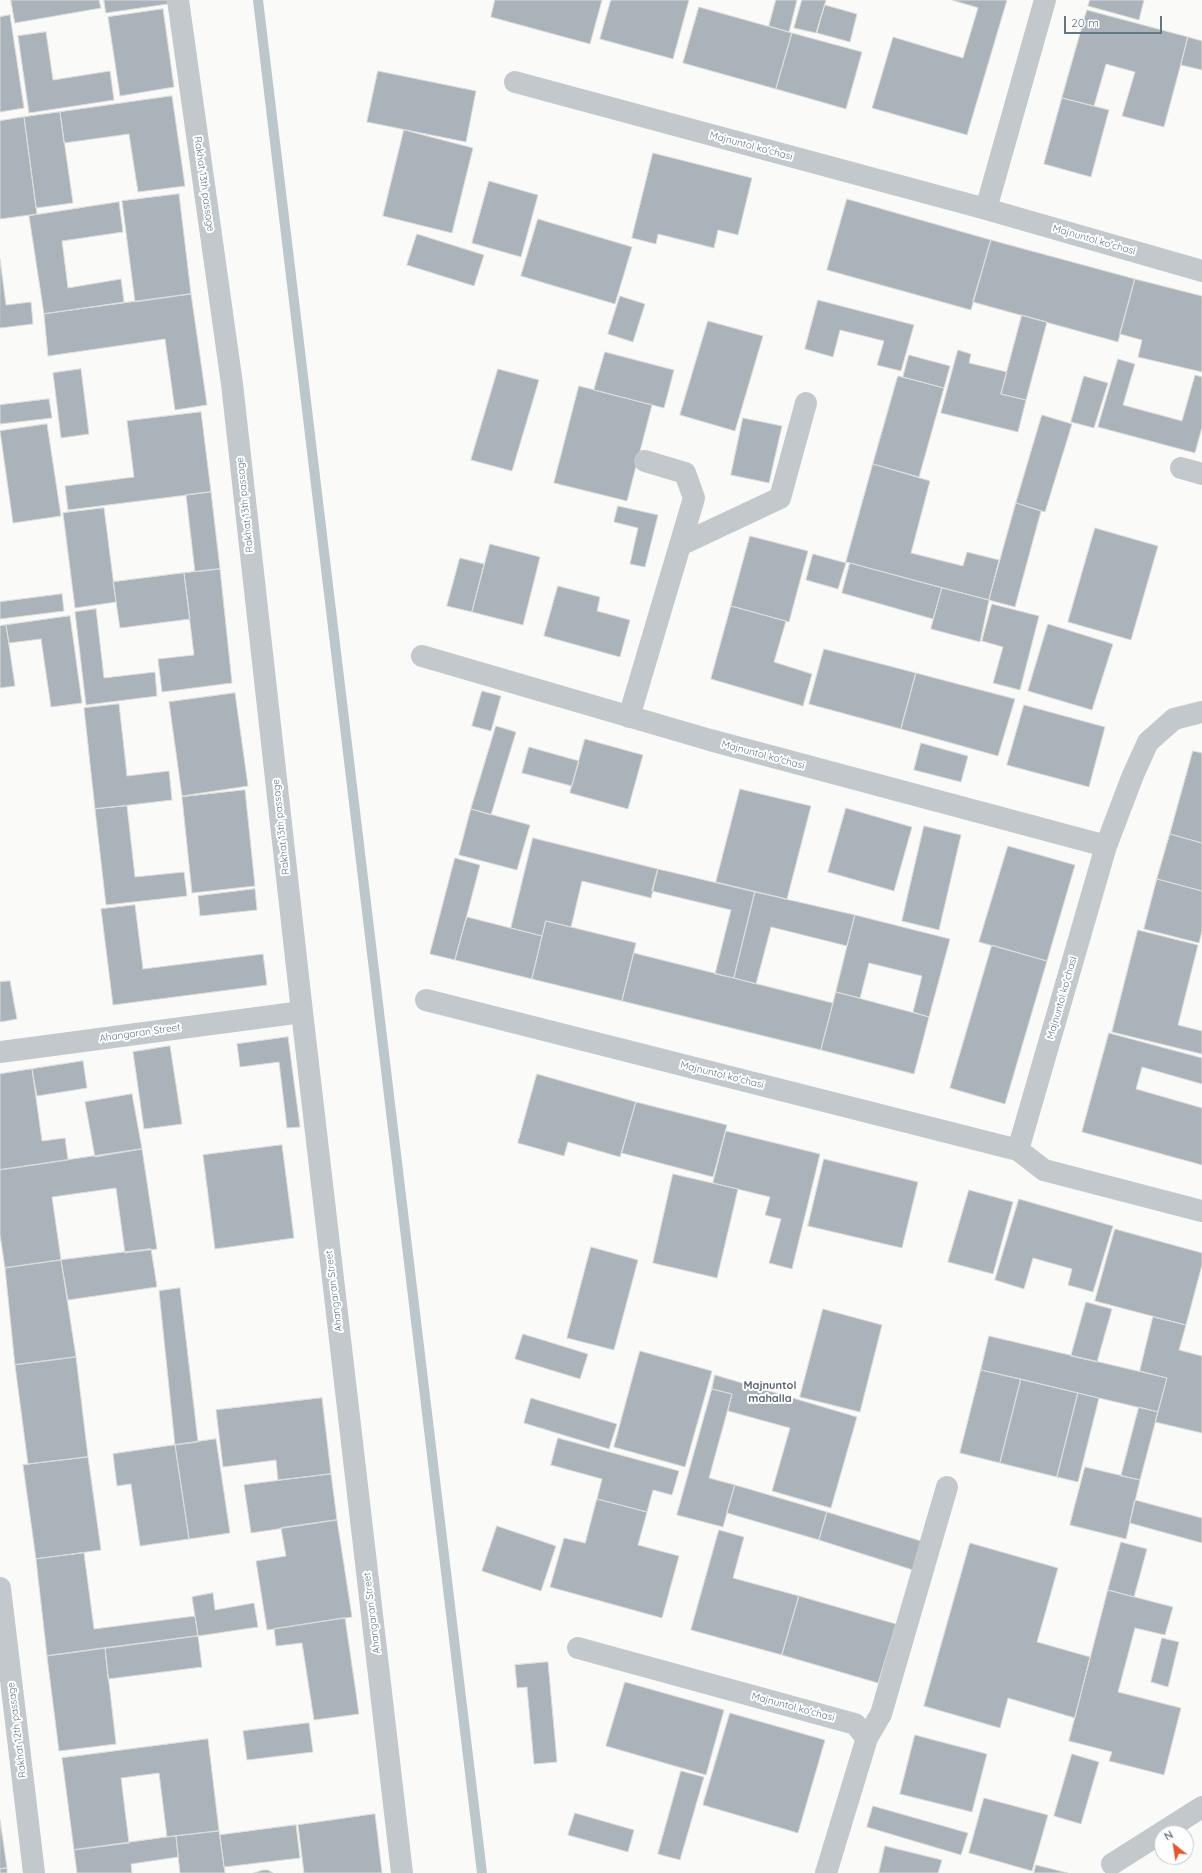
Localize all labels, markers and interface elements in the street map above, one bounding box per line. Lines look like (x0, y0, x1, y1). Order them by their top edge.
scale bar (1066, 8, 1164, 34)
text: 20 m (1071, 15, 1099, 30)
street label: Majnuntol ko'chasi (708, 129, 794, 163)
street label: Rakhat 13th passage (191, 136, 217, 232)
street label: Majnuntol ko'chasi (1051, 222, 1137, 258)
street label: Rakhat 13th passage (234, 457, 256, 553)
street label: Majnuntol ko'chasi (720, 738, 806, 772)
street label: Rakhat 13th passage (270, 779, 292, 875)
street label: Majnuntol ko'chasi (1044, 955, 1080, 1041)
street label: Ahangaran Street (99, 1021, 181, 1045)
street label: Majnuntol ko'chasi (679, 1059, 765, 1091)
street label: Ahangaran Street (323, 1250, 345, 1332)
district label: Majnuntol mahalla (744, 1379, 796, 1405)
street label: Ahangaran Street (361, 1572, 383, 1654)
street label: Rakhat 12th passage (5, 1681, 29, 1779)
street label: Majnuntol ko'chasi (750, 1690, 836, 1724)
north arrow (1154, 1825, 1194, 1865)
text: N (1161, 1827, 1176, 1844)

